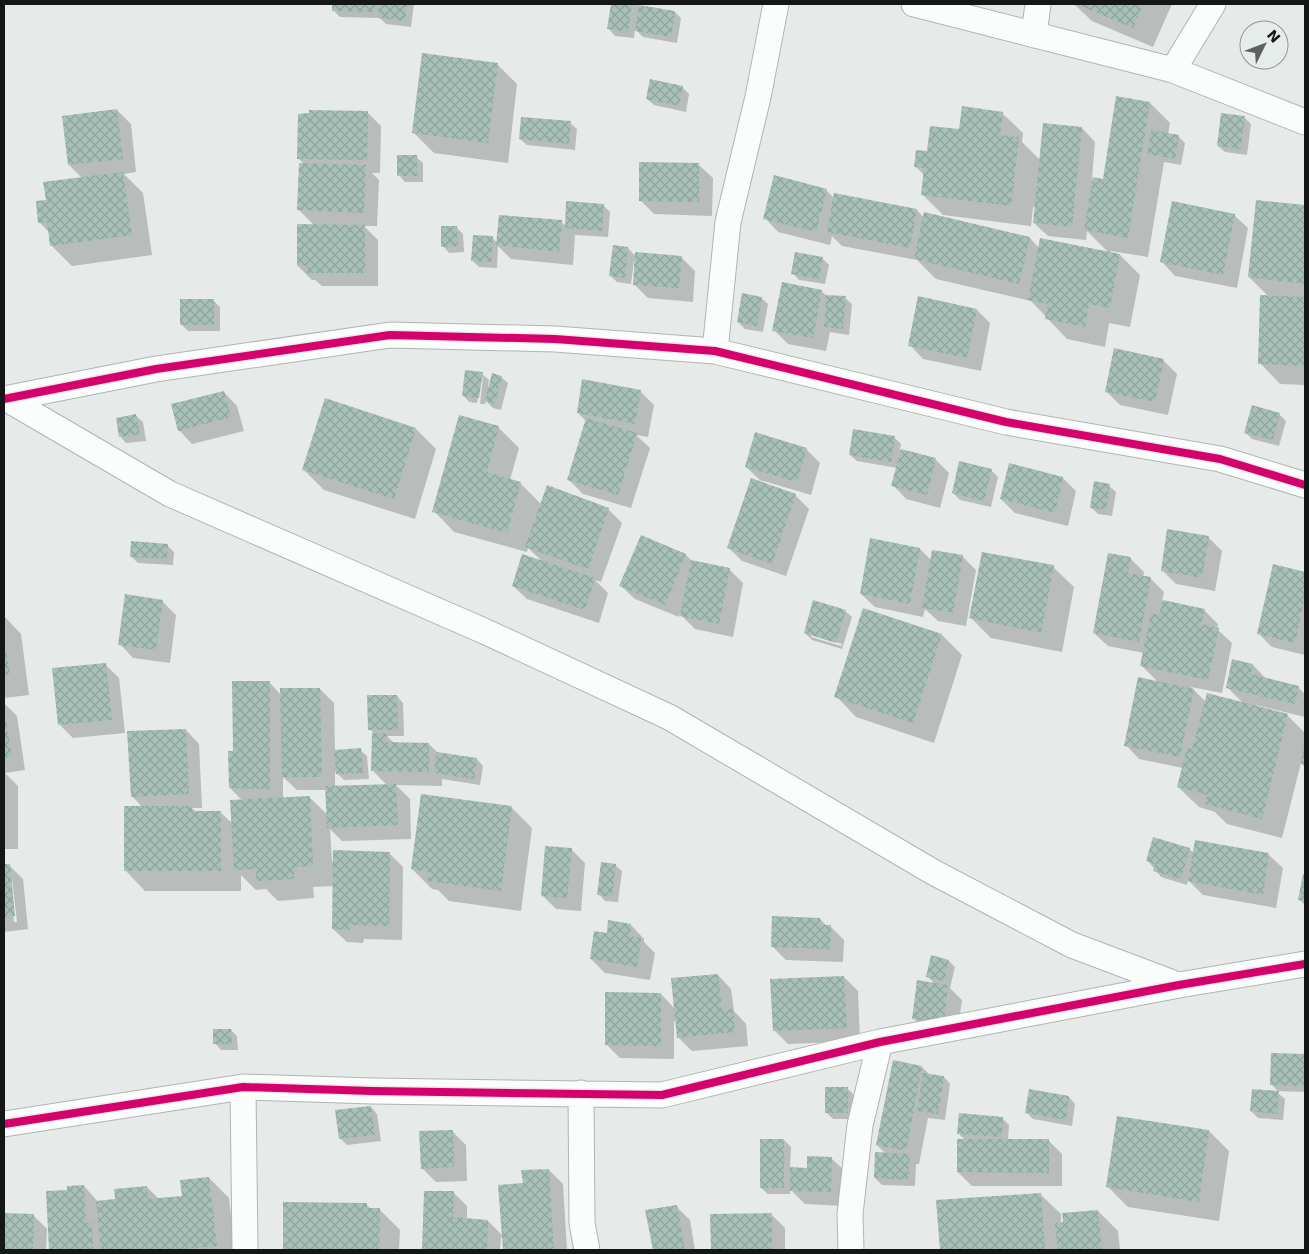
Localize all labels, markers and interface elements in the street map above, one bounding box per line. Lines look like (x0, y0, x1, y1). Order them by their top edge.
north arrow (1239, 20, 1289, 70)
text: N (1264, 27, 1284, 46)

